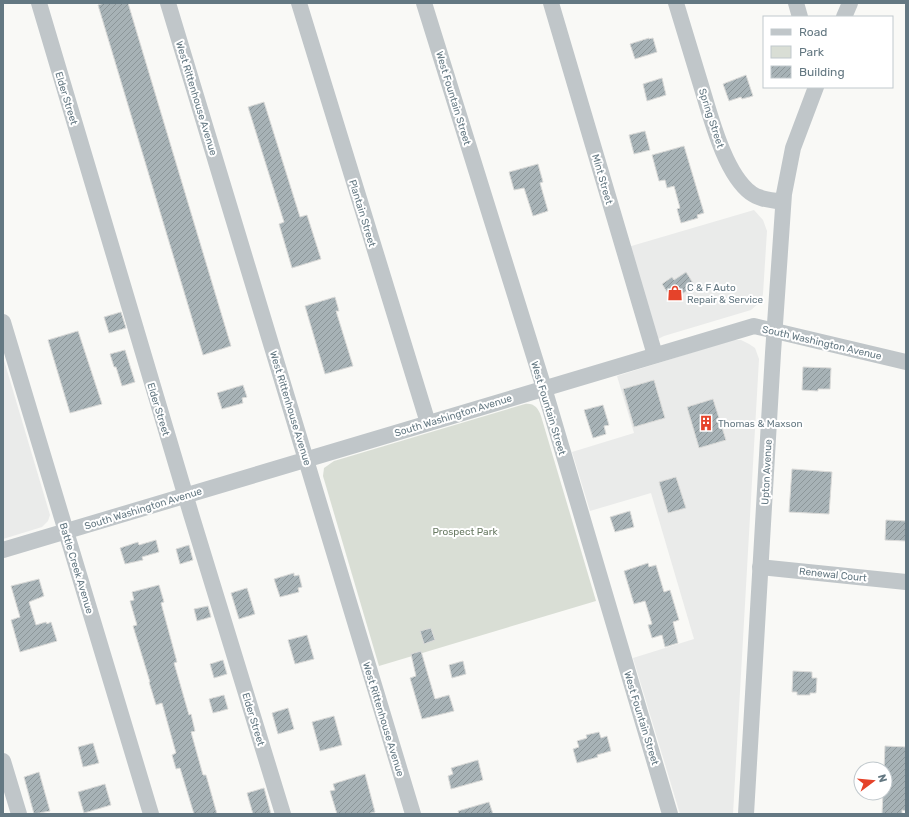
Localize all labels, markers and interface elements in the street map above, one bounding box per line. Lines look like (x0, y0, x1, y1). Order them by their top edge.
legend (763, 16, 893, 88)
text: Road (799, 25, 827, 39)
street label: West Rittenhouse Avenue (173, 40, 219, 157)
text: Park (799, 45, 825, 59)
street label: West Fountain Street (433, 50, 473, 147)
text: Building (799, 65, 845, 79)
street label: Elder Street (52, 70, 80, 126)
street label: Spring Street (696, 87, 726, 150)
street label: Mint Street (589, 153, 615, 206)
street label: Plantain Street (346, 178, 378, 248)
place label: C & F Auto Repair & Service (687, 282, 764, 306)
shop icon: C & F Auto Repair & Service (666, 284, 684, 302)
street label: South Washington Avenue (761, 323, 883, 363)
street label: West Rittenhouse Avenue (267, 350, 313, 467)
street label: West Fountain Street (528, 360, 568, 457)
street label: Elder Street (144, 381, 172, 437)
street label: South Washington Avenue (393, 392, 514, 440)
building icon: Thomas & Maxson (697, 414, 715, 432)
place label: Thomas & Maxson (718, 418, 803, 430)
street label: Upton Avenue (759, 438, 775, 505)
street label: South Washington Avenue (83, 485, 204, 533)
street label: Battle Creek Avenue (57, 521, 96, 616)
park label: Prospect Park (432, 526, 498, 538)
street label: Renewal Court (798, 565, 867, 585)
street label: West Rittenhouse Avenue (360, 661, 406, 778)
street label: West Fountain Street (621, 670, 661, 767)
street label: Elder Street (239, 691, 267, 747)
north arrow (853, 761, 893, 801)
text: N (875, 773, 889, 784)

